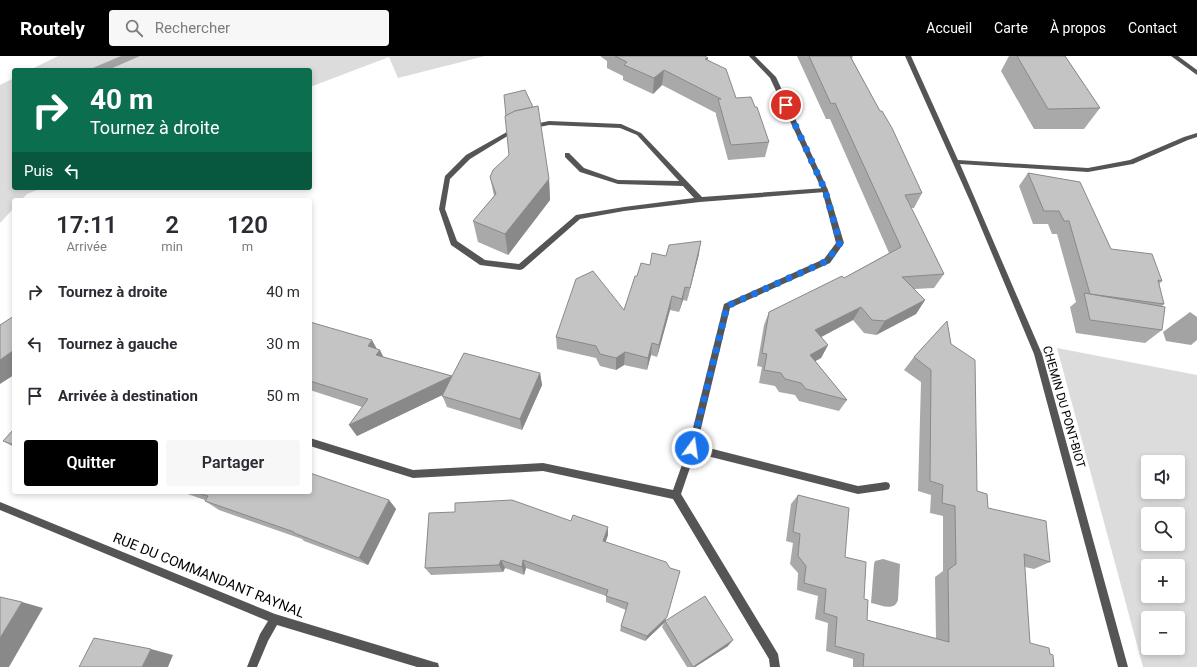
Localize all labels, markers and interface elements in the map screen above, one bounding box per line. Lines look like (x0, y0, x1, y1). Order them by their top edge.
search box (109, 10, 389, 46)
text: Routely (20, 17, 85, 40)
icon: search (123, 17, 145, 39)
text: Rechercher (155, 19, 230, 37)
text: Accueil (926, 20, 972, 36)
text: Carte (994, 20, 1028, 36)
text: À propos (1050, 20, 1106, 36)
text: Contact (1128, 20, 1177, 36)
text: 40 m (90, 83, 153, 116)
icon: right (24, 84, 76, 136)
pin (769, 88, 803, 122)
icon: arrive (775, 94, 797, 116)
text: Tournez à droite (90, 117, 219, 138)
icon: left (61, 160, 83, 182)
text: Puis (24, 162, 53, 180)
text: 17:11 (56, 211, 117, 239)
text: 2 (165, 211, 179, 239)
text: 120 (227, 211, 268, 239)
text: Arrivée (66, 239, 107, 254)
text: min (161, 239, 183, 254)
text: m (242, 239, 253, 254)
icon: right (24, 281, 46, 303)
text: Tournez à droite (58, 283, 167, 301)
text: 40 m (266, 283, 300, 301)
icon: left (24, 333, 46, 355)
text: Tournez à gauche (58, 335, 177, 353)
text: 30 m (266, 335, 300, 353)
street label: CHEMIN DU PONT-BIOT (1040, 344, 1088, 470)
icon: arrive (24, 385, 46, 407)
text: Arrivée à destination (58, 387, 198, 405)
text: 50 m (266, 387, 300, 405)
position arrow (671, 427, 713, 469)
button: Quitter (24, 440, 158, 486)
button: Partager (166, 440, 300, 486)
map controls (1141, 455, 1185, 655)
button: sound (1141, 455, 1185, 499)
button: search (1141, 507, 1185, 551)
street label: RUE DU COMMANDANT RAYNAL (111, 529, 308, 621)
button: + (1141, 559, 1185, 603)
button: − (1141, 611, 1185, 655)

